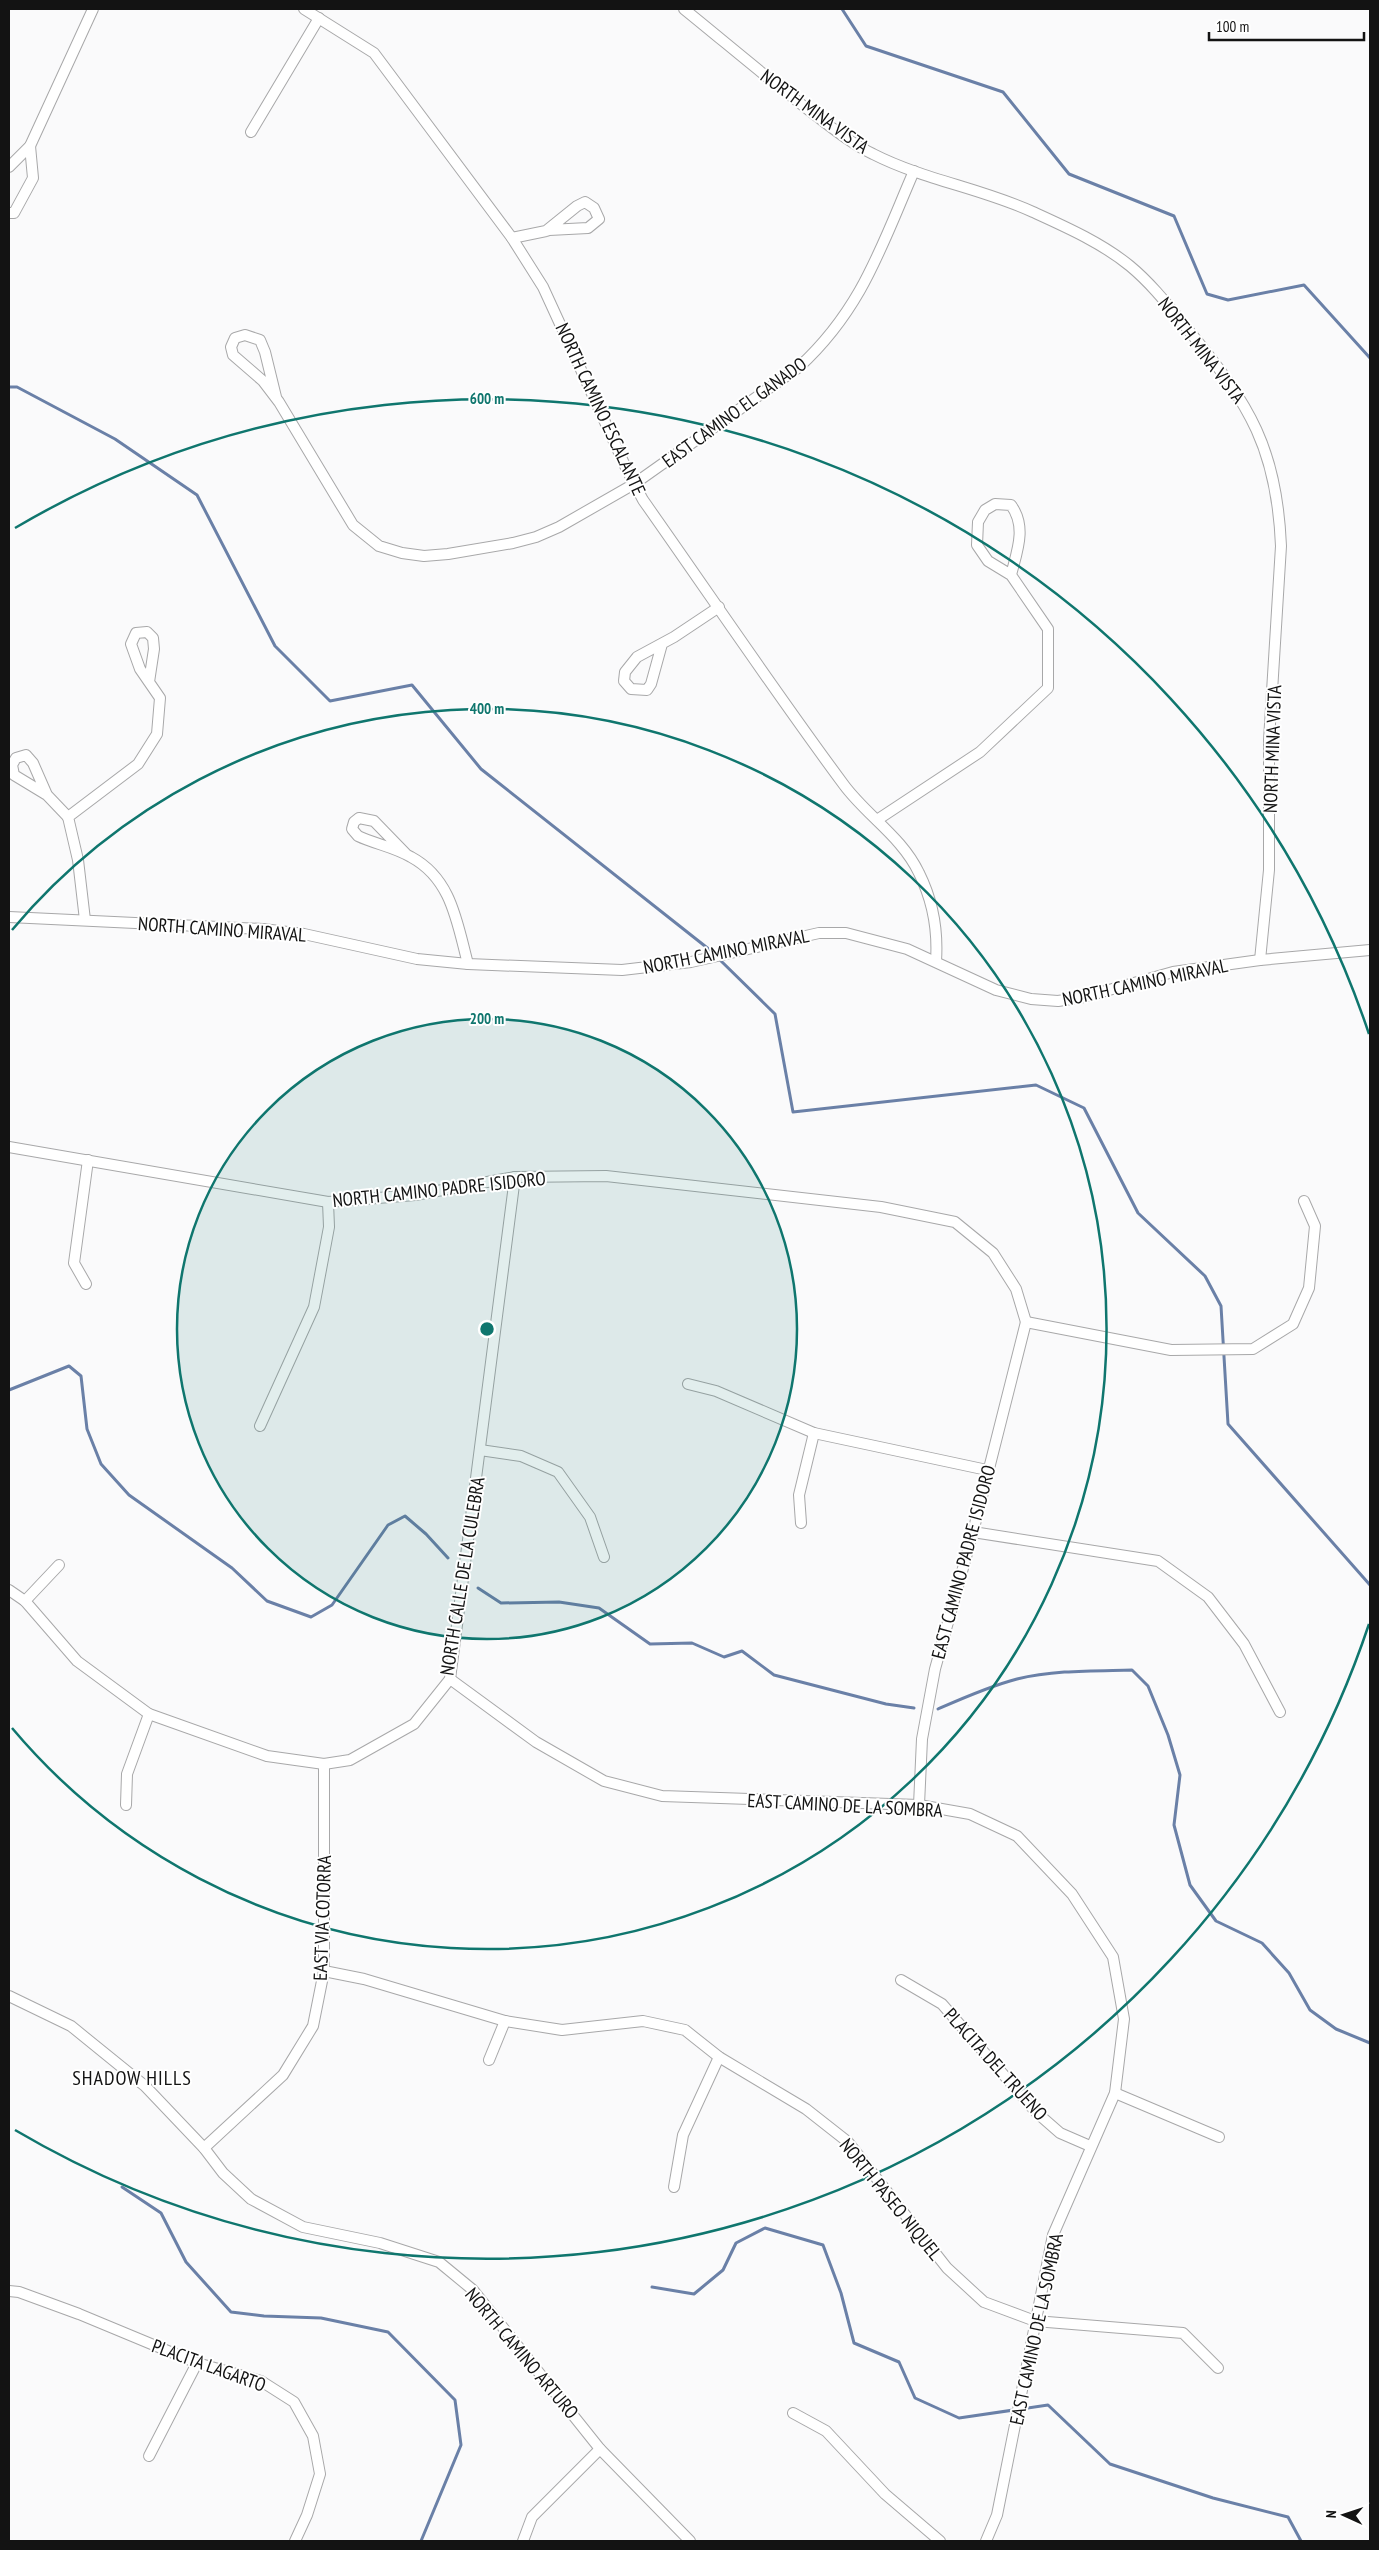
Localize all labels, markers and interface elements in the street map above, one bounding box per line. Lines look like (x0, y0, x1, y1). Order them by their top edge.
scale bar (1209, 10, 1364, 42)
text: 100 m (1216, 17, 1249, 36)
street label: NORTH MINA VISTA (756, 64, 874, 158)
street label: NORTH MINA VISTA (1153, 292, 1251, 408)
street label: NORTH CAMINO ESCALANTE (551, 319, 651, 499)
street label: EAST CAMINO EL GANADO (657, 351, 811, 473)
text: 600 m (470, 389, 504, 408)
street label: NORTH MINA VISTA (1258, 685, 1286, 813)
text: 400 m (470, 699, 504, 718)
street label: NORTH CAMINO MIRAVAL (137, 911, 307, 947)
street label: NORTH CAMINO MIRAVAL (641, 923, 811, 979)
street label: NORTH CAMINO MIRAVAL (1060, 953, 1230, 1011)
text: 200 m (470, 1009, 504, 1028)
street label: NORTH CAMINO PADRE ISIDORO (331, 1166, 547, 1212)
centre of rings (478, 1320, 496, 1338)
street label: EAST CAMINO PADRE ISIDORO (926, 1462, 1000, 1662)
street label: NORTH CALLE DE LA CULEBRA (434, 1475, 490, 1677)
street label: EAST CAMINO DE LA SOMBRA (747, 1788, 943, 1822)
street label: EAST VIA COTORRA (308, 1855, 336, 1981)
street label: PLACITA DEL TRUENO (939, 2003, 1053, 2125)
district label: SHADOW HILLS (72, 2065, 192, 2091)
street label: NORTH PASEO NIQUEL (835, 2133, 948, 2265)
street label: EAST CAMINO DE LA SOMBRA (1004, 2231, 1068, 2427)
street label: NORTH CAMINO ARTURO (460, 2282, 584, 2424)
street label: PLACITA LAGARTO (149, 2333, 269, 2397)
north arrow (1319, 2490, 1369, 2540)
text: N (1322, 2510, 1340, 2519)

